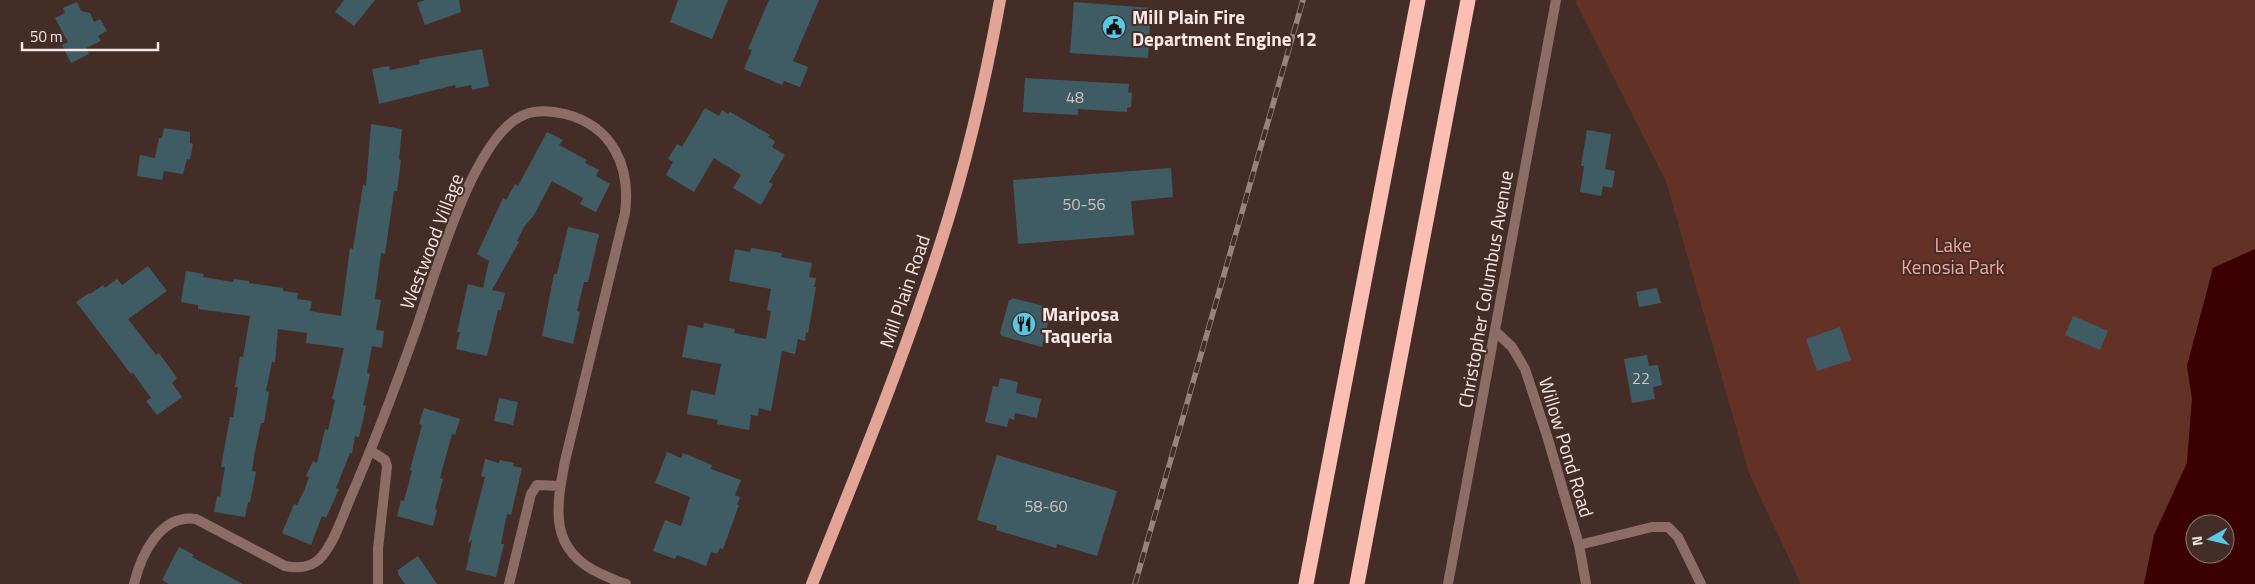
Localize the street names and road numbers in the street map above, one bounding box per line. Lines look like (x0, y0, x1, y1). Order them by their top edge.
street label: Christopher Columbus Avenue (1450, 168, 1520, 410)
street label: Westwood Village (392, 169, 470, 313)
street label: Mill Plain Road (871, 231, 937, 351)
street label: Willow Pond Road (1532, 373, 1602, 521)

